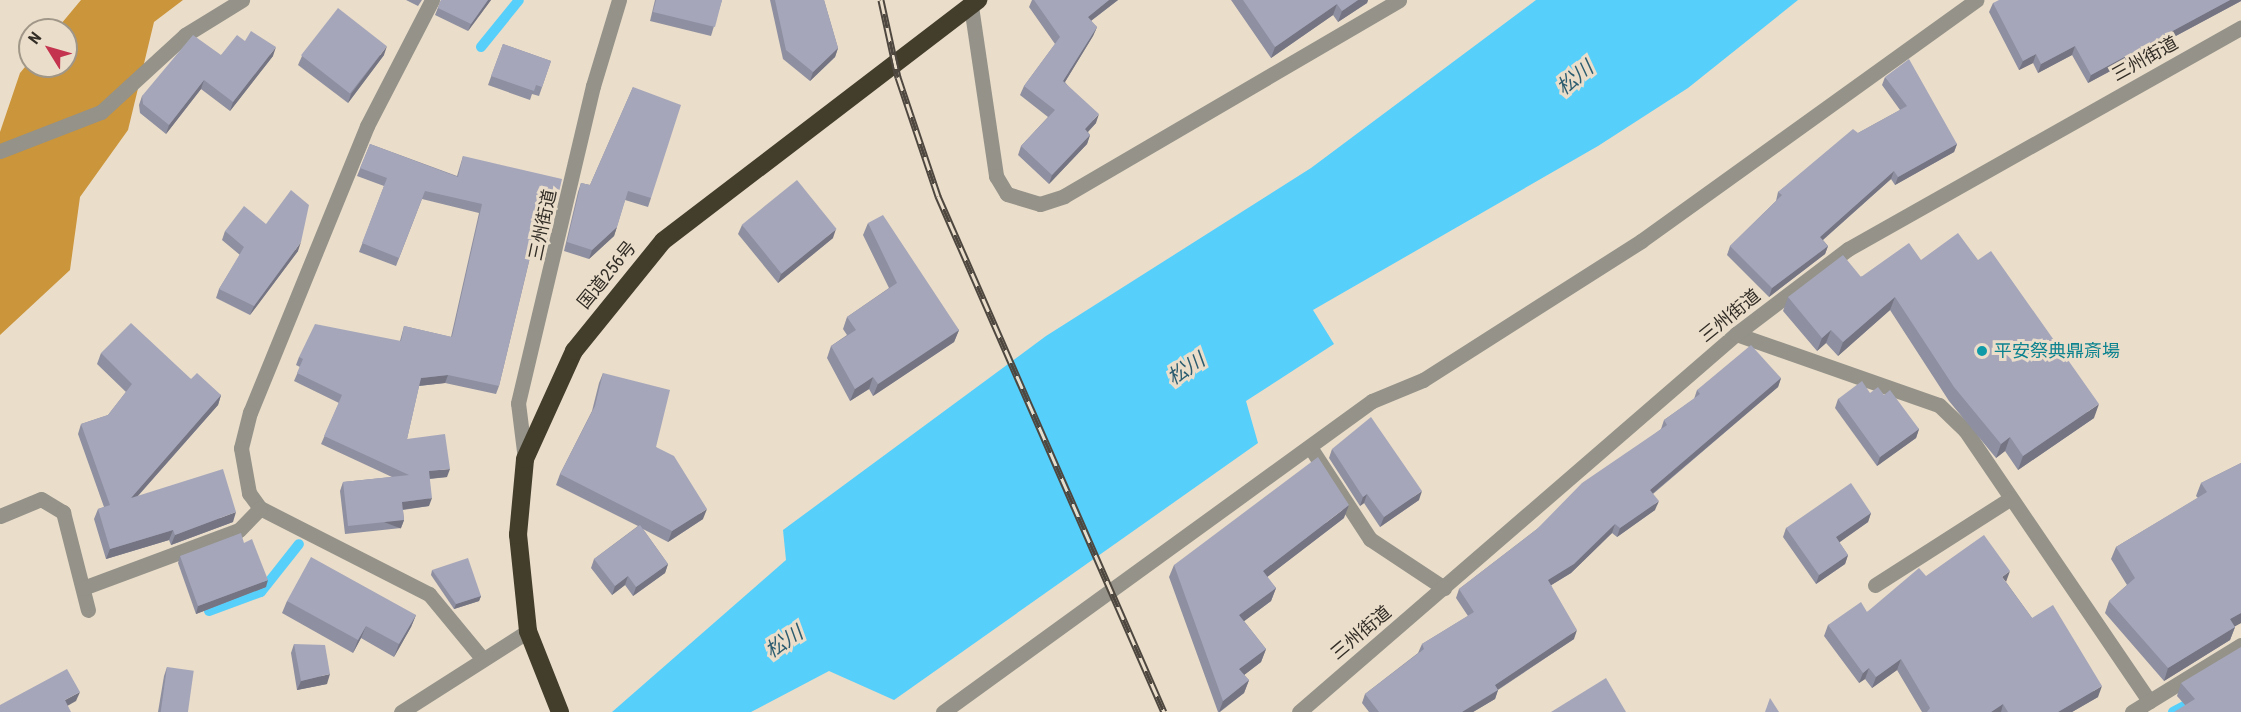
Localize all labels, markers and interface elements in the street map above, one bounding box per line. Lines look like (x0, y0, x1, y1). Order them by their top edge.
north arrow (18, 18, 78, 78)
text: N (24, 28, 45, 48)
street label: 三州街道 (2108, 32, 2182, 86)
water label: 松川 (1552, 56, 1598, 100)
street label: 三州街道 (525, 188, 561, 262)
street label: 国道256号 (573, 237, 641, 313)
street label: 三州街道 (1695, 285, 1765, 347)
place label: 平安祭典鼎斎場 (1994, 340, 2120, 362)
marker: 平安祭典鼎斎場 (1975, 344, 1989, 358)
water label: 松川 (1163, 348, 1209, 390)
street label: 三州街道 (1326, 602, 1396, 664)
water label: 松川 (761, 621, 807, 663)

